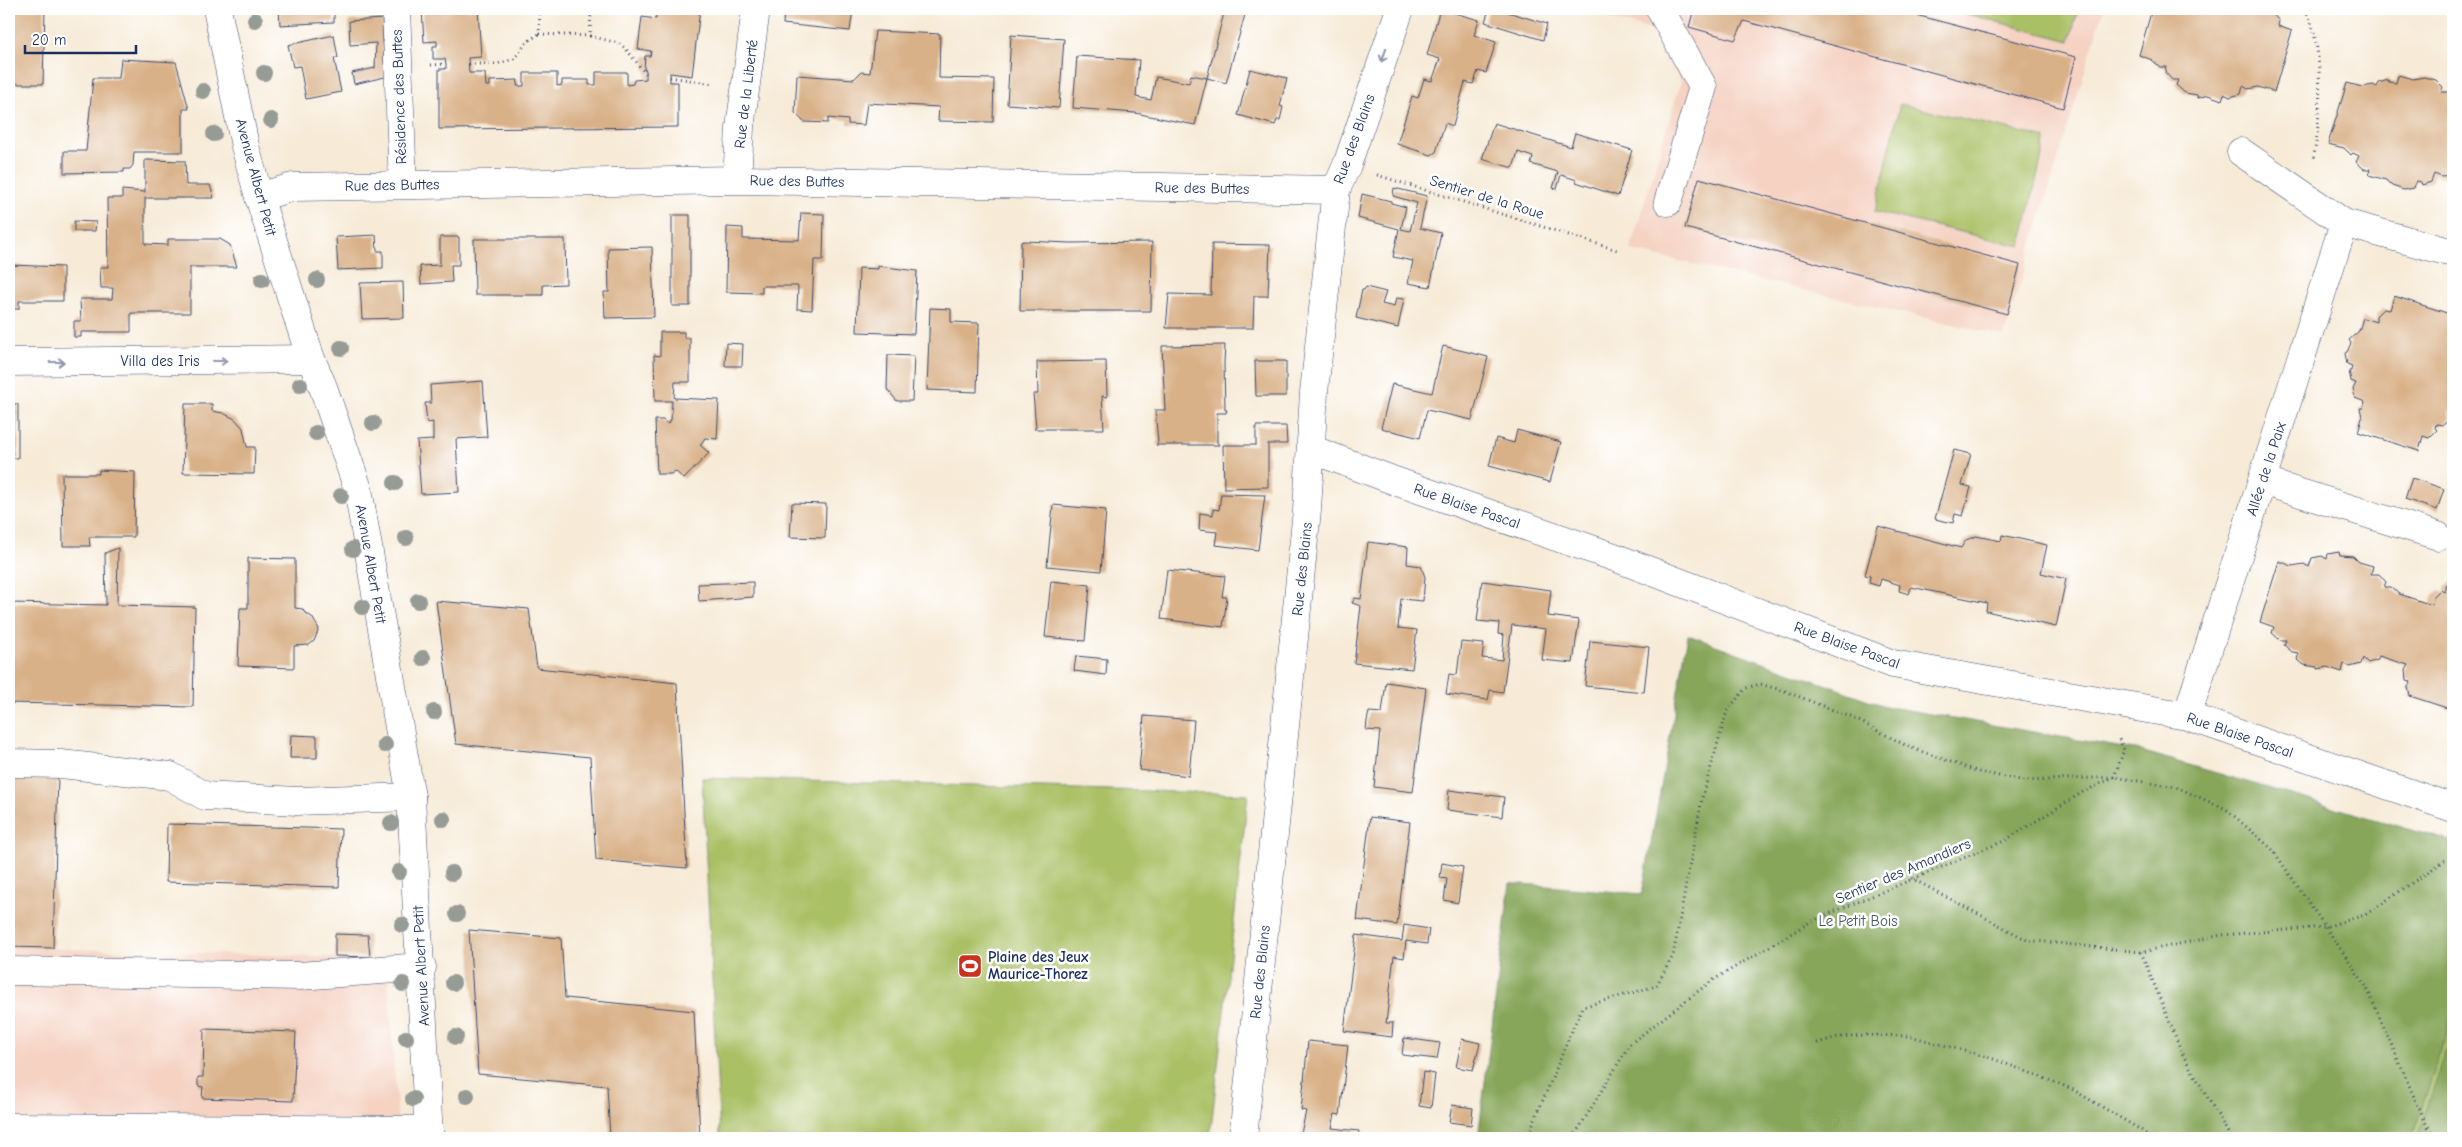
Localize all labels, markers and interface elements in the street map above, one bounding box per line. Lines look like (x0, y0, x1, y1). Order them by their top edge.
scale bar (25, 22, 136, 54)
street label: Résidence des Buttes (388, 29, 410, 165)
text: 20 m (32, 31, 66, 49)
street label: Rue de la Liberté (730, 38, 762, 149)
one-way arrow (1379, 47, 1388, 62)
street label: Rue des Blains (1329, 92, 1379, 186)
street label: Avenue Albert Petit (232, 116, 281, 238)
street label: Rue des Buttes (749, 171, 845, 191)
street label: Sentier de la Roue (1428, 171, 1547, 223)
street label: Rue des Buttes (344, 175, 440, 195)
street label: Rue des Buttes (1154, 178, 1250, 198)
street label: Villa des Iris (121, 352, 199, 370)
one-way arrow (212, 356, 228, 366)
one-way arrow (49, 357, 65, 367)
street label: Allée de la Paix (2242, 419, 2290, 518)
street label: Rue Blaise Pascal (1411, 479, 1523, 533)
street label: Avenue Albert Petit (352, 503, 390, 626)
street label: Rue des Blains (1288, 521, 1316, 617)
street label: Rue Blaise Pascal (1792, 617, 1902, 673)
street label: Rue Blaise Pascal (2184, 708, 2296, 762)
street label: Sentier des Amandiers (1833, 834, 1973, 908)
street label: Avenue Albert Petit (409, 905, 433, 1027)
park label: Le Petit Bois (1819, 912, 1897, 930)
street label: Rue des Blains (1246, 924, 1274, 1020)
place label: Plaine des Jeux Maurice-Thorez (988, 948, 1089, 983)
sports icon: Plaine des Jeux Maurice-Thorez (957, 953, 983, 979)

